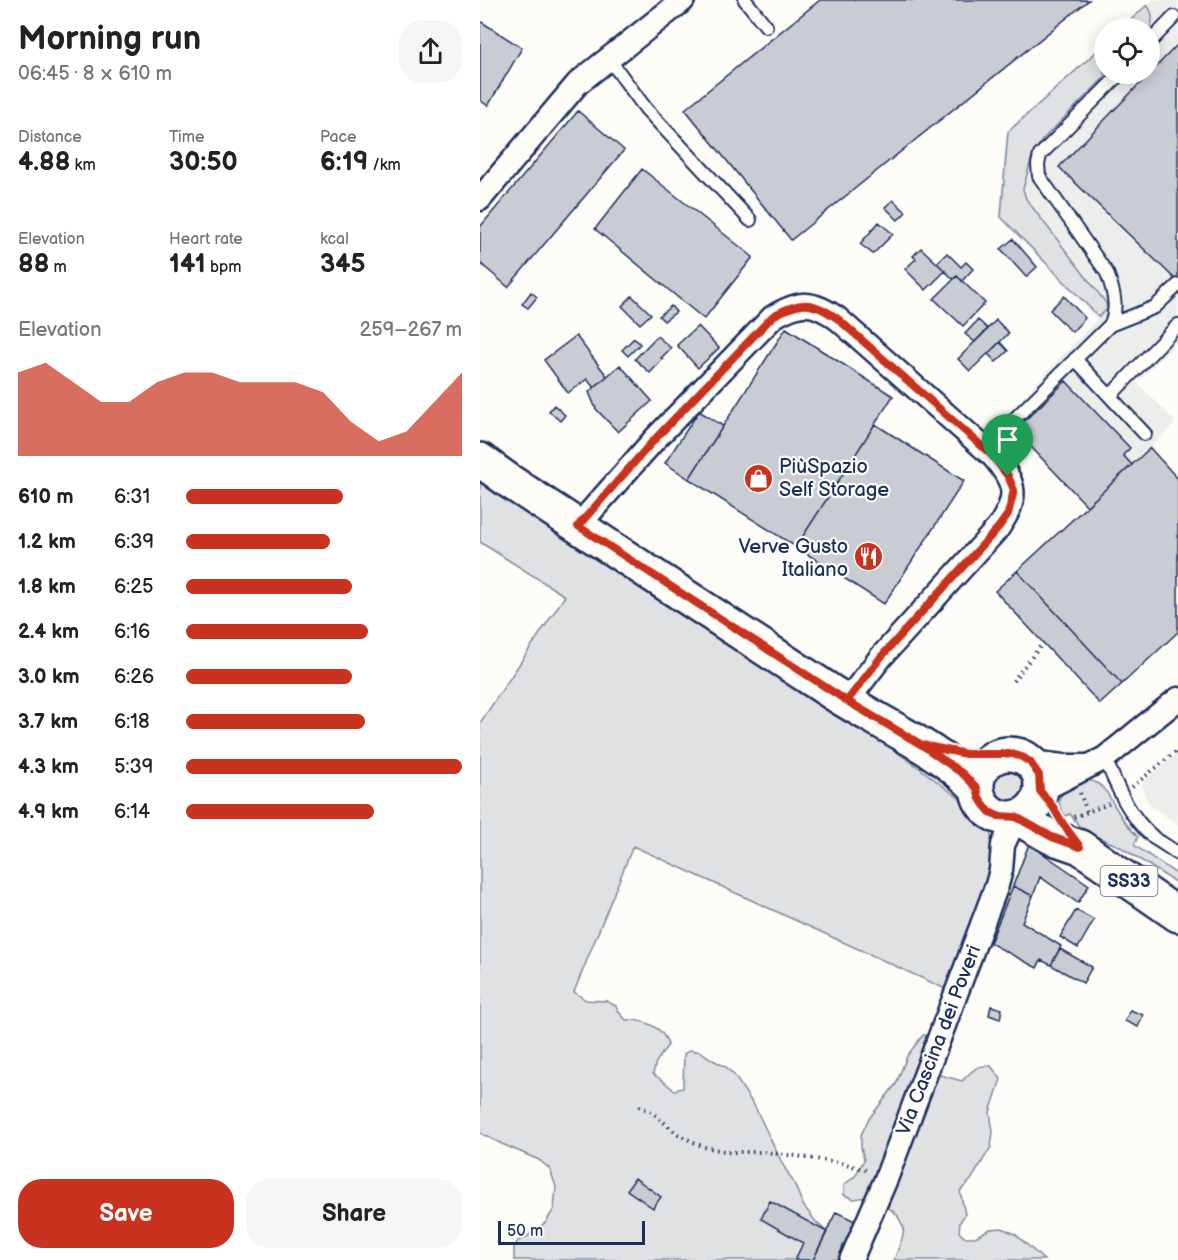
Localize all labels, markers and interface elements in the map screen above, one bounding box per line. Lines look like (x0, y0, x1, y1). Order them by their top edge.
map controls (1094, 18, 1160, 84)
button: locate (1094, 18, 1160, 84)
text: Morning run (18, 19, 201, 59)
button: share (399, 20, 462, 83)
text: 06:45 · 8 × 610 m (18, 62, 172, 86)
text: Distance (18, 128, 82, 147)
text: Time (169, 128, 204, 147)
text: Pace (320, 128, 356, 147)
text: 4.88 (18, 147, 70, 178)
text: 30:50 (169, 147, 238, 178)
text: 6:19 (320, 147, 368, 178)
text: km (70, 156, 96, 175)
text: /km (368, 156, 401, 175)
text: Elevation (18, 230, 85, 249)
text: Heart rate (169, 230, 243, 249)
text: kcal (320, 230, 349, 249)
text: 88 (18, 249, 49, 280)
text: 141 (169, 249, 206, 280)
text: 345 (320, 249, 366, 280)
text: m (49, 258, 67, 277)
text: bpm (206, 258, 242, 277)
text: Elevation (18, 318, 101, 342)
text: 259–267 m (359, 318, 462, 342)
pin (982, 414, 1033, 476)
icon: arrive (991, 423, 1024, 456)
place label: PiùSpazio Self Storage (779, 455, 889, 502)
shop icon: PiùSpazio Self Storage (742, 462, 774, 494)
text: 610 m (18, 485, 73, 509)
text: 6:31 (114, 485, 150, 509)
text: 1.2 km (18, 530, 76, 554)
text: 6:39 (114, 530, 154, 554)
place label: Verve Gusto Italiano (739, 535, 848, 582)
restaurant icon: Verve Gusto Italiano (853, 541, 885, 573)
text: 1.8 km (18, 575, 76, 599)
text: 6:25 (114, 575, 154, 599)
text: 2.4 km (18, 620, 79, 644)
text: 6:16 (114, 620, 150, 644)
text: 3.0 km (18, 665, 79, 689)
text: 6:26 (114, 665, 154, 689)
text: 3.7 km (18, 710, 78, 734)
text: 6:18 (114, 710, 150, 734)
text: 4.3 km (18, 755, 79, 779)
text: 5:39 (114, 755, 153, 779)
text: 4.9 km (18, 800, 79, 824)
text: 6:14 (114, 800, 150, 824)
road number: SS33 (1100, 866, 1158, 896)
street label: Via Cascina dei Poveri (892, 942, 986, 1139)
button: Save (18, 1179, 234, 1248)
button: Share (246, 1179, 462, 1248)
scale bar (498, 1218, 645, 1246)
text: 50 m (507, 1222, 543, 1241)

